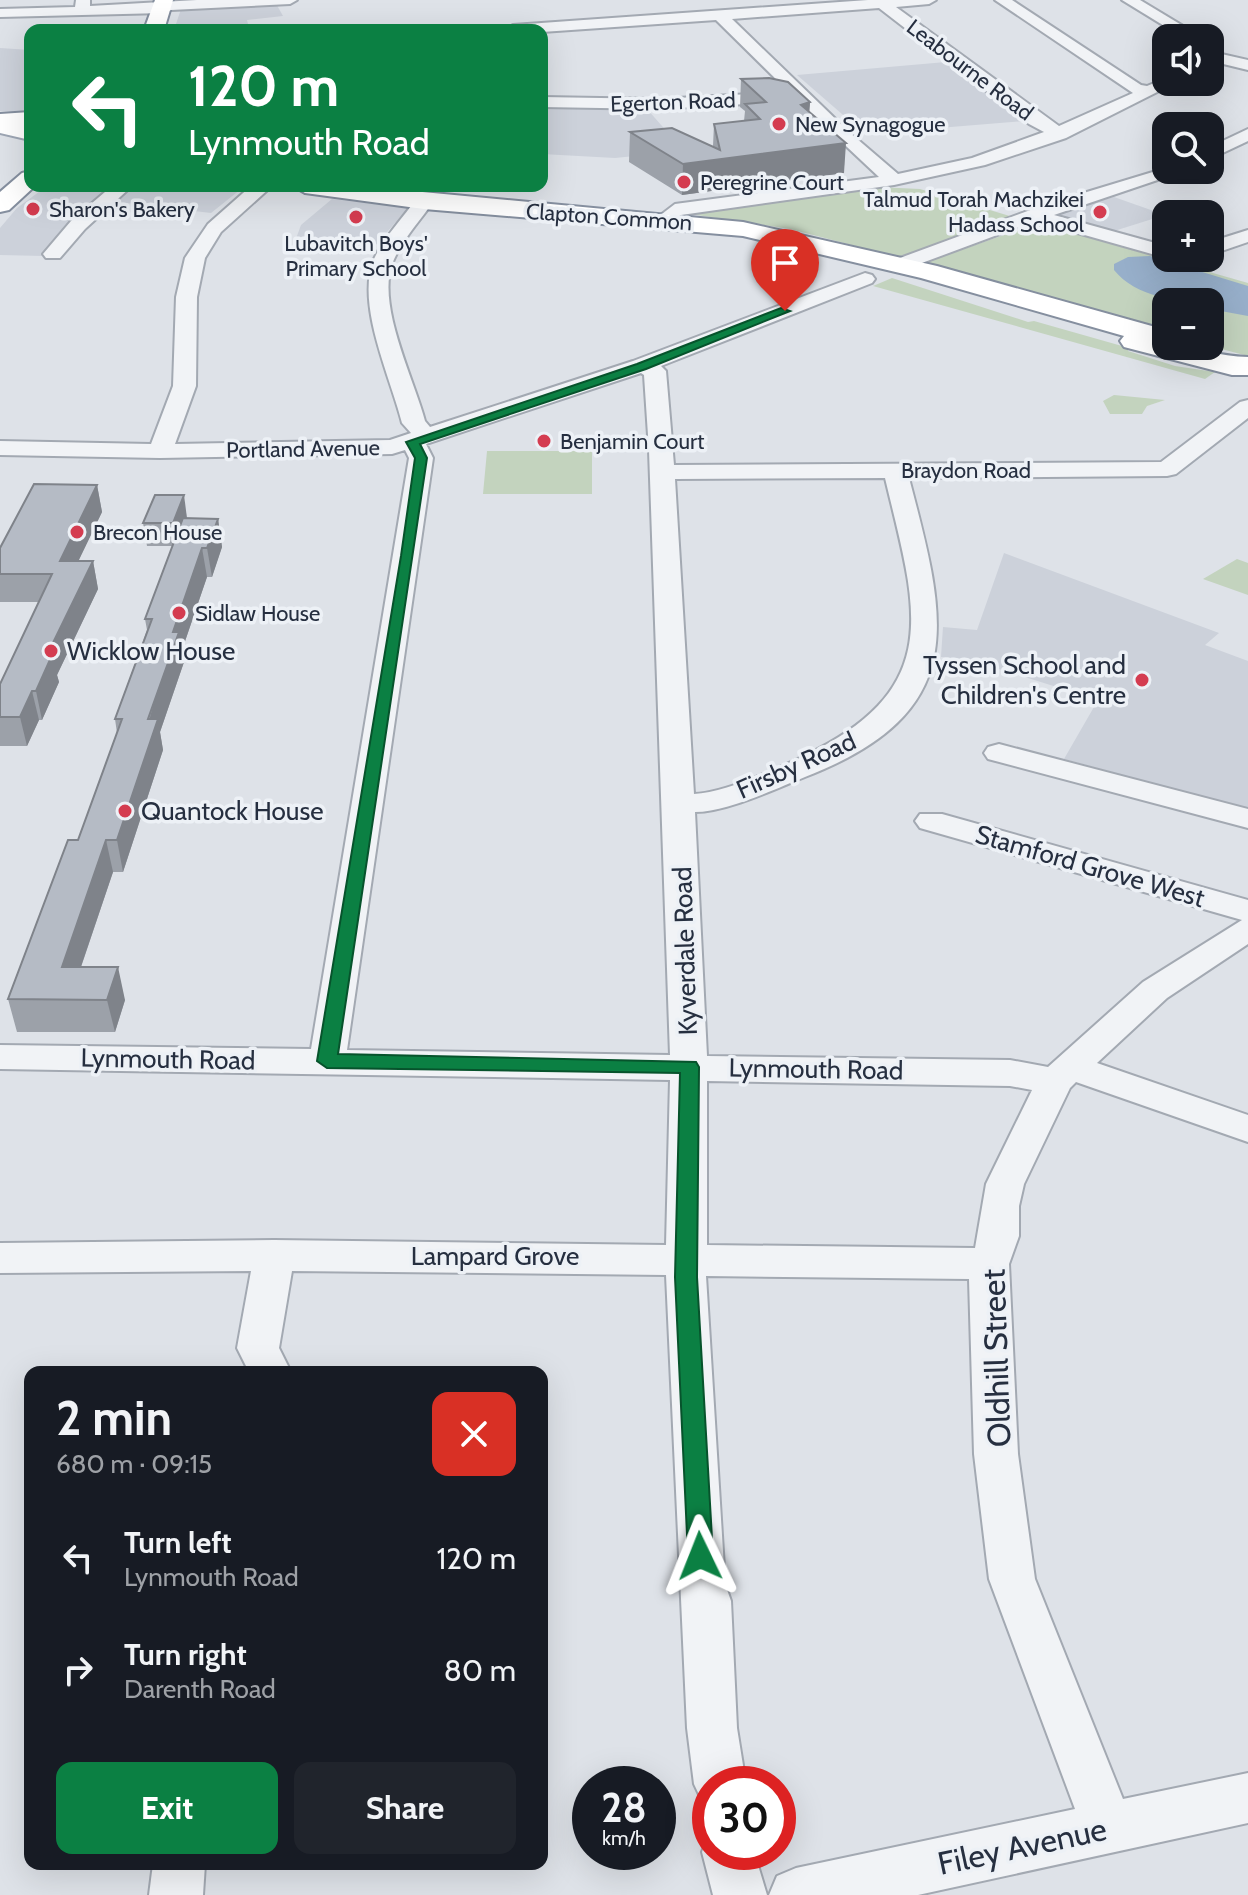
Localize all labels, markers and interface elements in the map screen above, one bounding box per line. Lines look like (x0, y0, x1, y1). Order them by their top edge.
street label: Leabourne Road (901, 14, 1039, 126)
map controls (1152, 24, 1224, 360)
button: sound (1152, 24, 1224, 96)
text: 120 m (188, 52, 339, 120)
icon: left (56, 56, 160, 160)
street label: Egerton Road (610, 86, 736, 118)
place label: New Synagogue (795, 111, 946, 138)
button: search (1152, 112, 1224, 184)
marker: New Synagogue (770, 115, 788, 133)
text: Lynmouth Road (188, 120, 430, 164)
place label: Peregrine Court (700, 169, 844, 196)
marker: Peregrine Court (675, 173, 693, 191)
place label: Talmud Torah Machzikei Hadass School (863, 186, 1085, 238)
place label: Sharon's Bakery (49, 196, 195, 223)
street label: Clapton Common (525, 198, 693, 236)
marker: Sharon's Bakery (24, 200, 42, 218)
button: + (1152, 200, 1224, 272)
marker: Talmud Torah Machzikei Hadass School (1091, 203, 1109, 221)
marker: Lubavitch Boys' Primary School (347, 208, 365, 226)
pin (751, 229, 819, 311)
place label: Lubavitch Boys' Primary School (284, 230, 428, 282)
icon: arrive (763, 241, 807, 285)
button: − (1152, 288, 1224, 360)
place label: Benjamin Court (560, 428, 705, 455)
marker: Benjamin Court (535, 432, 553, 450)
street label: Portland Avenue (226, 434, 380, 464)
street label: Braydon Road (901, 457, 1031, 484)
place label: Brecon House (93, 519, 222, 546)
marker: Brecon House (68, 523, 86, 541)
place label: Sidlaw House (195, 600, 320, 627)
marker: Sidlaw House (170, 604, 188, 622)
place label: Wicklow House (67, 635, 235, 667)
marker: Wicklow House (42, 642, 60, 660)
place label: Tyssen School and Children's Centre (923, 649, 1126, 711)
marker: Tyssen School and Children's Centre (1133, 671, 1151, 689)
street label: Firsby Road (731, 724, 861, 806)
place label: Quantock House (141, 795, 324, 827)
marker: Quantock House (116, 802, 134, 820)
street label: Stamford Grove West (972, 818, 1209, 914)
street label: Kyverdale Road (666, 866, 704, 1036)
street label: Lynmouth Road (80, 1041, 256, 1077)
street label: Lynmouth Road (728, 1051, 904, 1087)
street label: Lampard Grove (411, 1240, 579, 1272)
street label: Oldhill Street (973, 1268, 1019, 1448)
text: 2 min (56, 1389, 172, 1447)
button: close (432, 1392, 516, 1476)
text: 680 m · 09:15 (56, 1448, 212, 1480)
position arrow (658, 1514, 742, 1598)
text: Turn left (124, 1524, 232, 1561)
icon: left (56, 1536, 100, 1580)
text: 120 m (436, 1540, 516, 1577)
text: Lynmouth Road (124, 1561, 299, 1593)
text: Turn right (124, 1636, 247, 1673)
icon: right (56, 1648, 100, 1692)
text: 80 m (444, 1652, 516, 1689)
text: Darenth Road (124, 1673, 276, 1705)
button: Exit (56, 1762, 278, 1854)
button: Share (294, 1762, 516, 1854)
speed limit sign: 30 (692, 1766, 796, 1870)
text: 28 (601, 1783, 647, 1832)
street label: Filey Avenue (934, 1809, 1110, 1883)
text: km/h (602, 1826, 646, 1850)

